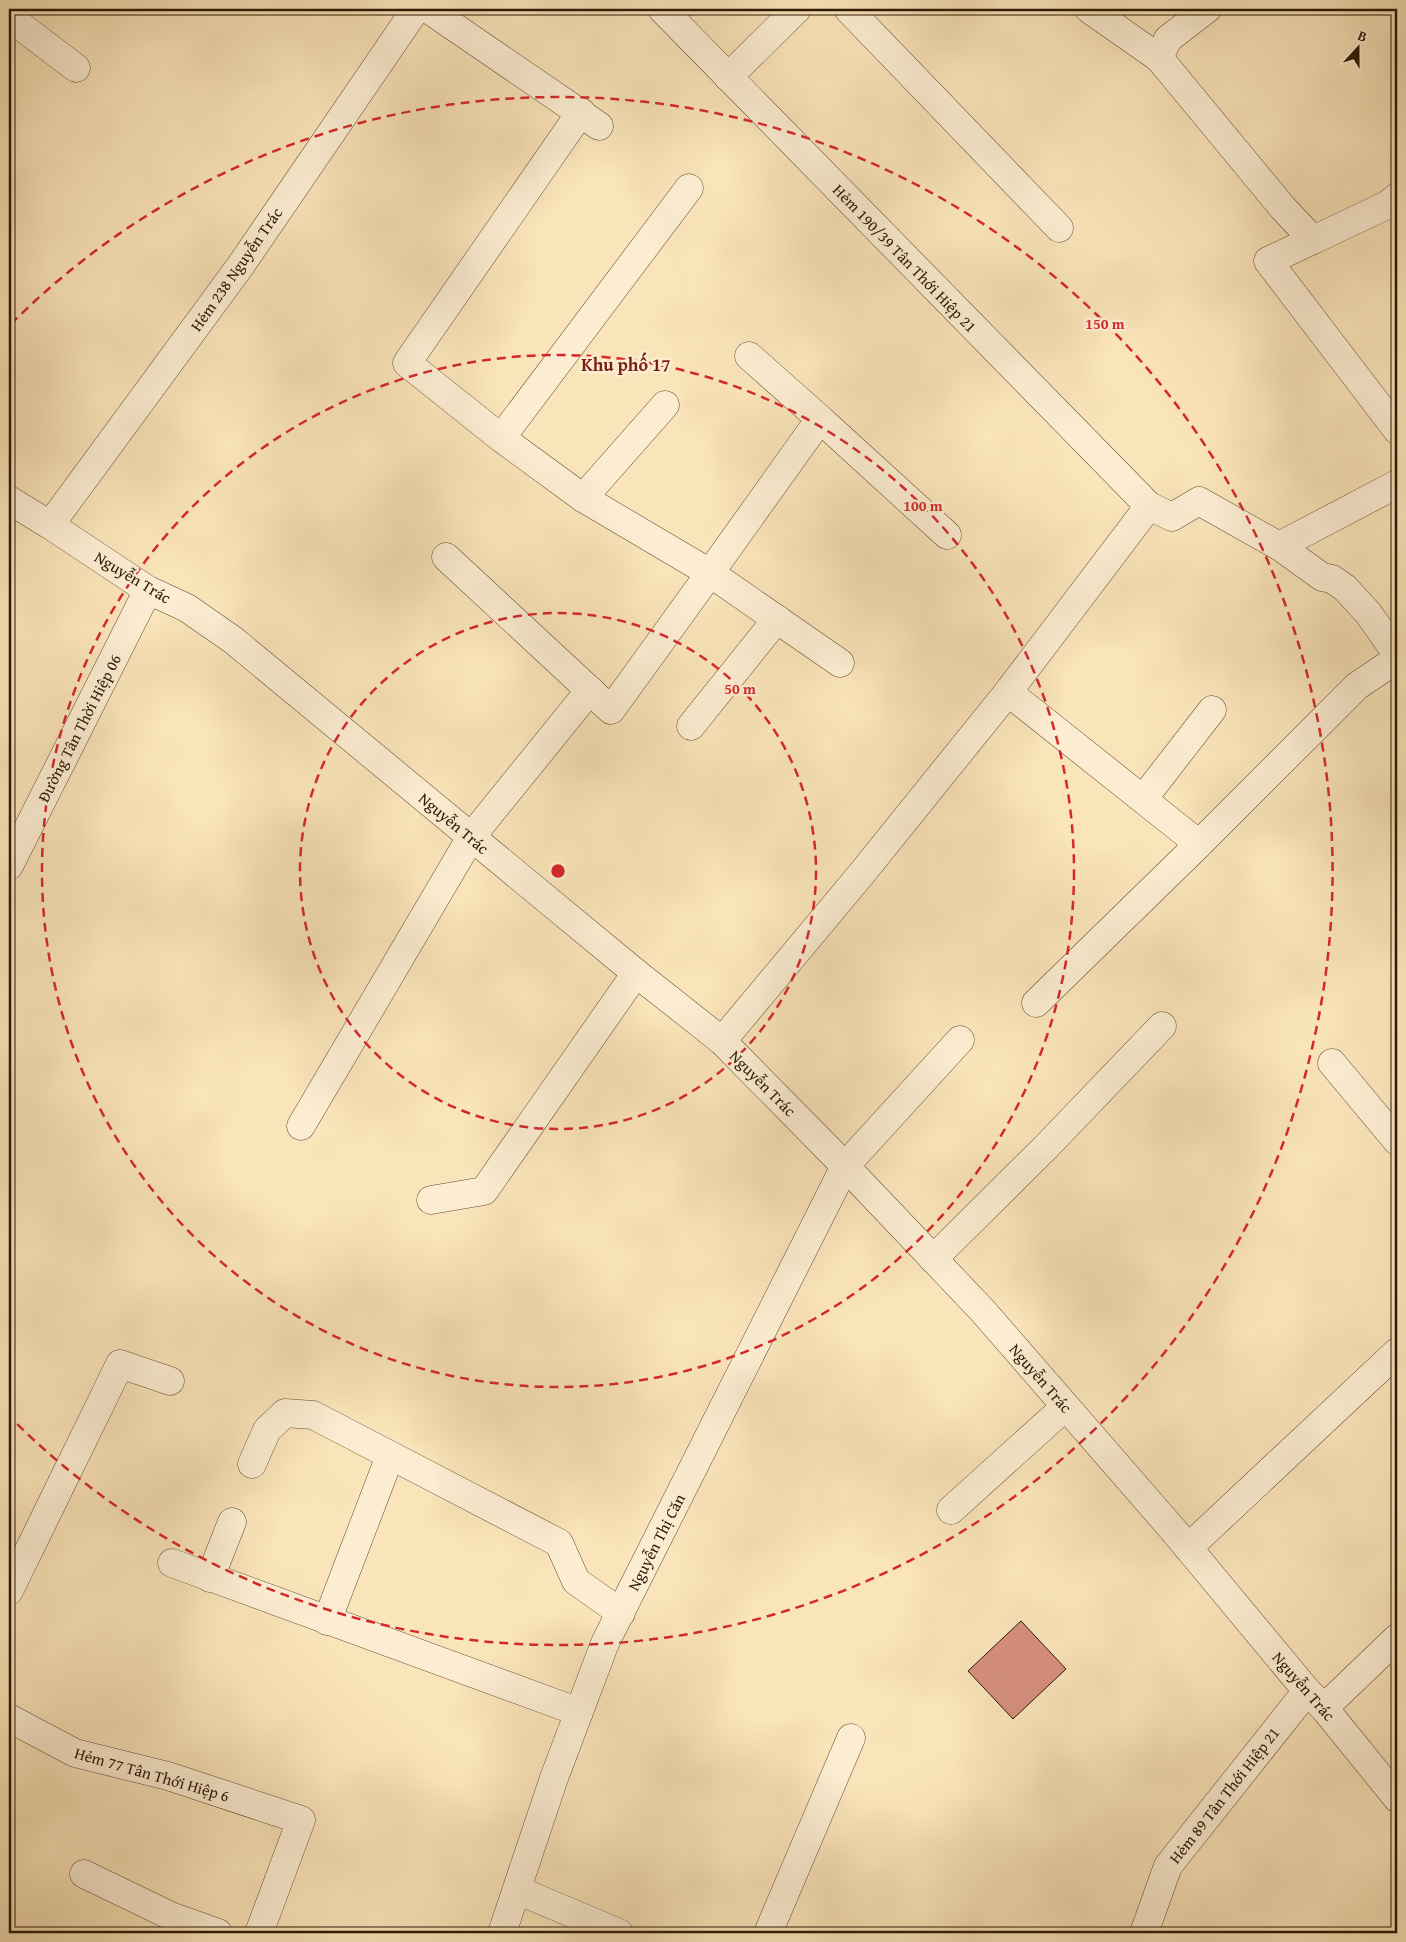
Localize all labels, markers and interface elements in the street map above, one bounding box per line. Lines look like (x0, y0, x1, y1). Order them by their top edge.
north arrow (1334, 22, 1384, 72)
text: B (1355, 25, 1370, 47)
street label: Hẻm 190/39 Tân Thới Hiệp 21 (827, 178, 983, 338)
street label: Hẻm 238 Nguyễn Trác (184, 202, 288, 336)
text: 150 m (1085, 313, 1125, 334)
district label: Khu phố 17 (581, 351, 671, 378)
text: 100 m (903, 495, 943, 516)
street label: Nguyễn Trác (90, 545, 176, 609)
street label: Đường Tân Thời Hiệp 06 (31, 650, 127, 806)
text: 50 m (724, 678, 756, 699)
street label: Nguyễn Trác (414, 786, 494, 860)
centre of rings (549, 862, 567, 880)
street label: Nguyễn Trác (724, 1044, 802, 1122)
street label: Nguyễn Trác (1004, 1338, 1078, 1418)
street label: Nguyễn Thị Căn (621, 1489, 691, 1595)
street label: Nguyễn Trác (1267, 1646, 1341, 1726)
street label: Hẻm 89 Tân Thới Hiệp 21 (1163, 1722, 1285, 1868)
street label: Hẻm 77 Tân Thới Hiệp 6 (72, 1740, 232, 1808)

